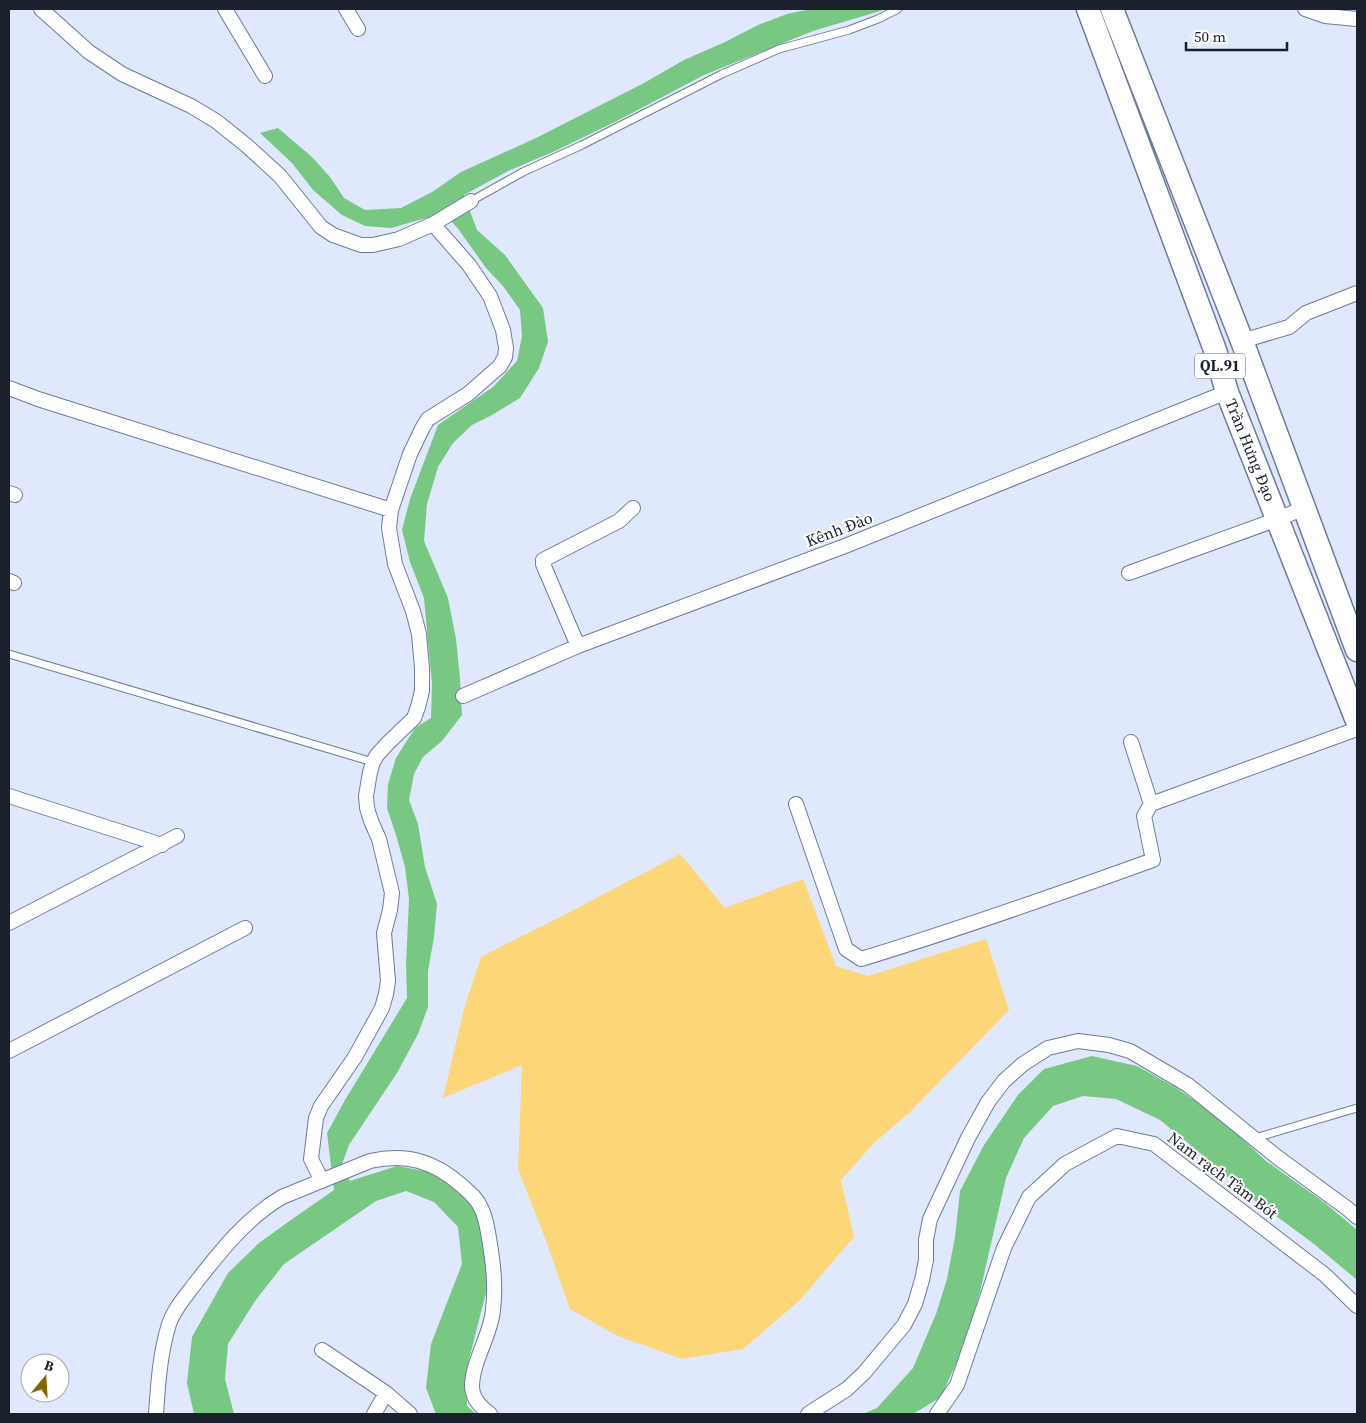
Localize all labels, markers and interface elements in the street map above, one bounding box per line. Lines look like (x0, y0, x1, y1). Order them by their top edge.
scale bar (1186, 20, 1287, 52)
text: 50 m (1194, 26, 1226, 47)
road number: QL.91 (1195, 354, 1245, 378)
street label: Trần Hưng Đạo (1220, 395, 1282, 505)
street label: Kênh Đào (802, 506, 876, 552)
street label: Nam rạch Tầm Bót (1164, 1126, 1283, 1224)
north arrow (20, 1353, 70, 1403)
text: B (42, 1355, 56, 1377)

